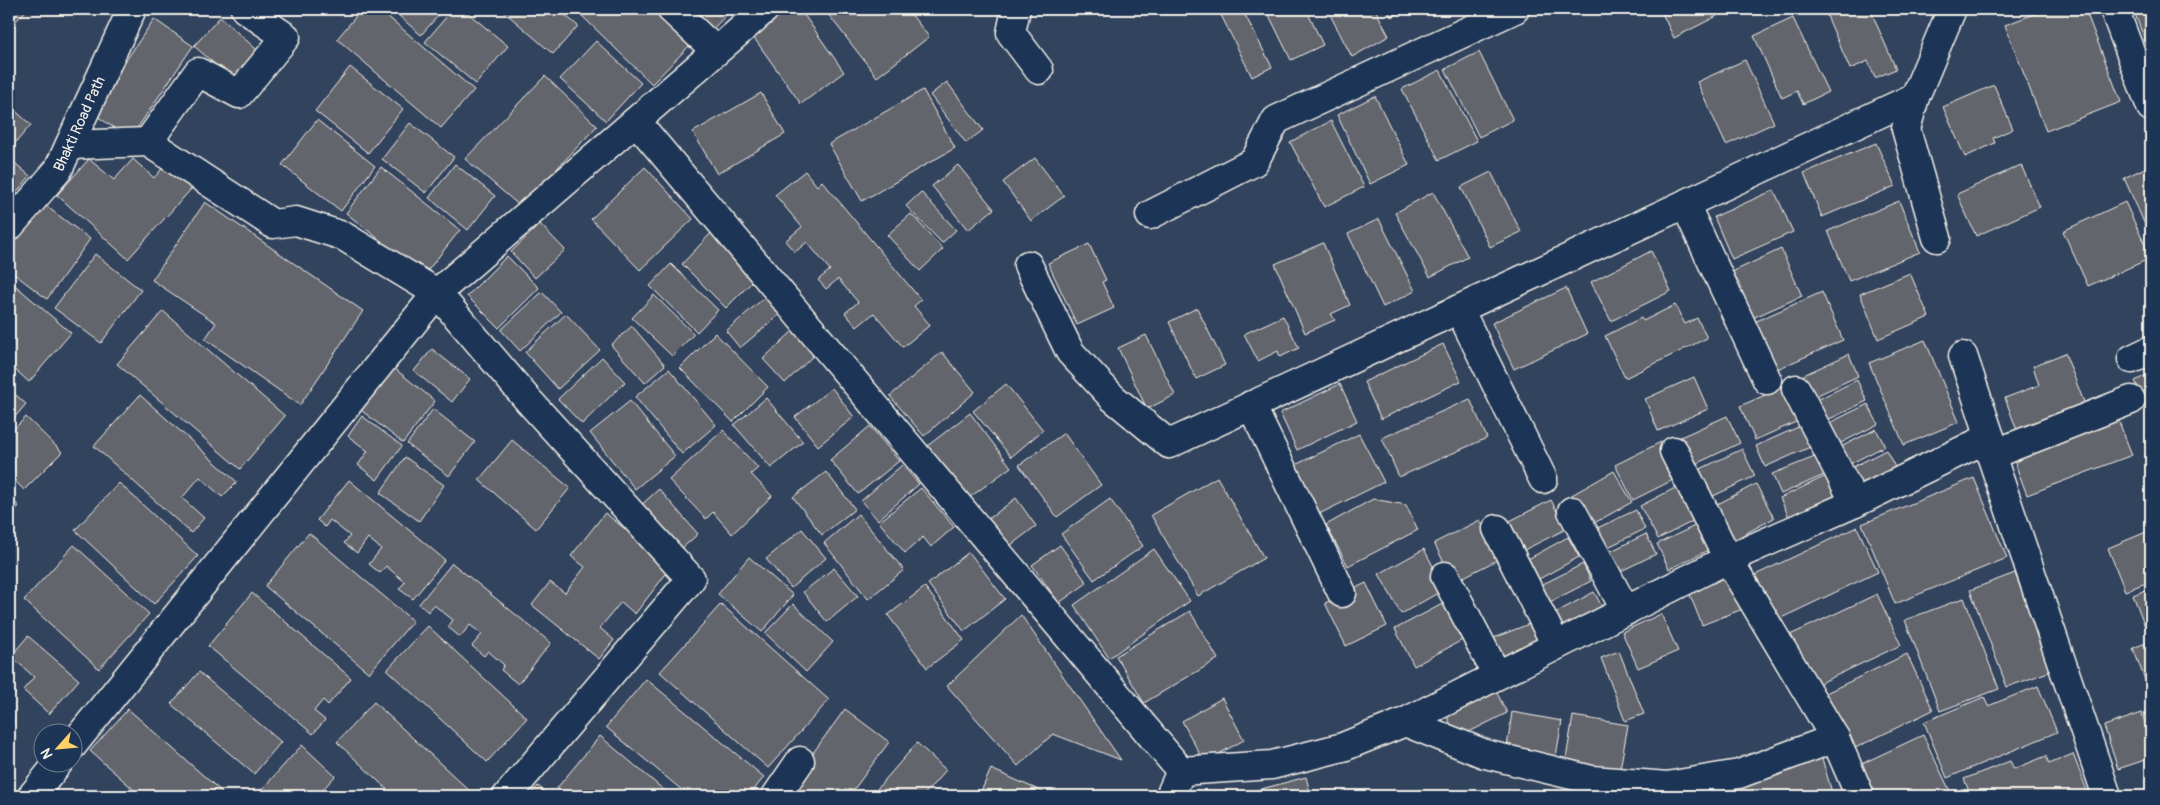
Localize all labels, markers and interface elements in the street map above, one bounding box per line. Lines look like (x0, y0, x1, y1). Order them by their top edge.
street label: Bhakti Road Path (50, 74, 110, 175)
north arrow (32, 722, 82, 772)
text: N (37, 746, 57, 762)

